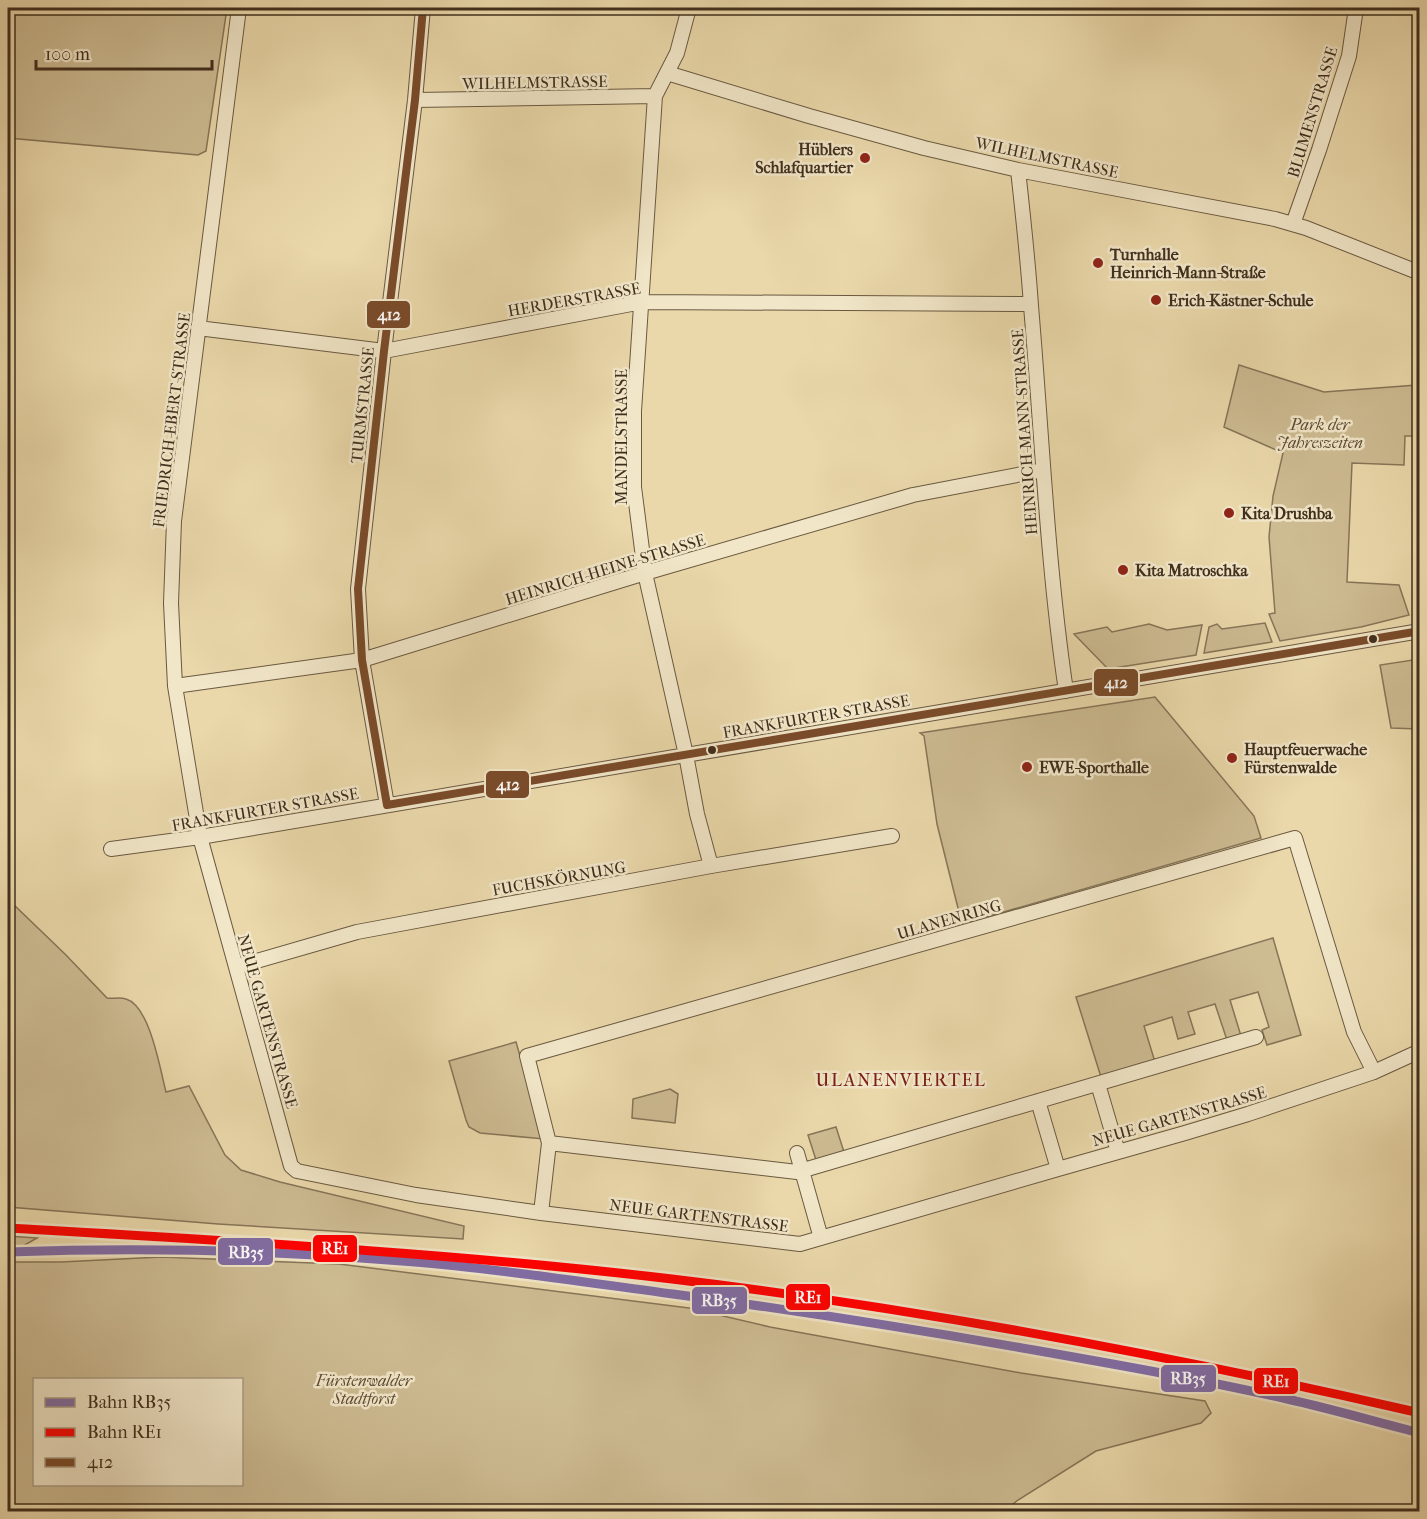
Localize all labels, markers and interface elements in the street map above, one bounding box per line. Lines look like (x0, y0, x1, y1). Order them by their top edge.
scale bar (36, 33, 212, 71)
text: 100 m (45, 44, 90, 65)
street label: BLUMENSTRASSE (1284, 44, 1341, 180)
street label: WILHELMSTRASSE (461, 72, 608, 93)
street label: WILHELMSTRASSE (973, 133, 1120, 182)
place label: Hüblers Schlafquartier (755, 140, 854, 178)
marker: Hüblers Schlafquartier (858, 151, 872, 165)
place label: Turnhalle Heinrich-Mann-Straße (1109, 245, 1266, 282)
marker: Turnhalle Heinrich-Mann-Straße (1091, 256, 1105, 270)
street label: HERDERSTRASSE (506, 278, 642, 321)
place label: Erich-Kästner-Schule (1168, 291, 1314, 310)
marker: Erich-Kästner-Schule (1149, 293, 1163, 307)
line badge: 412 (366, 300, 411, 329)
text: 412 (376, 305, 401, 325)
street label: FRIEDRICH-EBERT-STRASSE (149, 311, 194, 529)
street label: HEINRICH-MANN-STRASSE (1008, 328, 1041, 536)
street label: TURMSTRASSE (347, 346, 378, 464)
street label: MANDELSTRASSE (612, 369, 631, 505)
park label: Park der Jahreszeiten (1277, 415, 1363, 452)
place label: Kita Drushba (1241, 504, 1333, 523)
marker: Kita Drushba (1222, 506, 1236, 520)
street label: HEINRICH-HEINE-STRASSE (503, 530, 708, 609)
place label: Kita Matroschka (1135, 561, 1248, 580)
marker: Kita Matroschka (1116, 563, 1130, 577)
unlabelled marker (1367, 633, 1379, 645)
line badge: 412 (1093, 668, 1139, 697)
text: 412 (1103, 673, 1128, 693)
street label: FRANKFURTER STRASSE (721, 691, 911, 742)
place label: Hauptfeuerwache Fürstenwalde (1243, 740, 1367, 777)
unlabelled marker (706, 744, 718, 756)
marker: Hauptfeuerwache Fürstenwalde (1225, 751, 1239, 765)
place label: EWE-Sporthalle (1039, 758, 1149, 778)
marker: EWE-Sporthalle (1020, 760, 1034, 774)
line badge: 412 (485, 770, 530, 799)
text: 412 (495, 775, 520, 795)
street label: FRANKFURTER STRASSE (170, 784, 360, 835)
street label: FUCHSKÖRNUNG (491, 857, 627, 900)
street label: ULANENRING (895, 895, 1004, 943)
street label: NEUE GARTENSTRASSE (234, 932, 302, 1111)
district label: ULANENVIERTEL (816, 1070, 986, 1091)
street label: NEUE GARTENSTRASSE (1090, 1082, 1269, 1150)
street label: NEUE GARTENSTRASSE (608, 1195, 790, 1236)
line badge: RE1 (312, 1234, 358, 1263)
line badge: RB35 (217, 1237, 274, 1266)
text: RE1 (321, 1239, 349, 1258)
text: RB35 (228, 1243, 264, 1263)
line badge: RE1 (785, 1283, 831, 1311)
line badge: RB35 (691, 1286, 748, 1315)
text: RE1 (794, 1288, 822, 1307)
text: RB35 (701, 1291, 737, 1311)
line badge: RB35 (1160, 1364, 1217, 1393)
line badge: RE1 (1253, 1367, 1299, 1395)
text: RB35 (1170, 1369, 1206, 1389)
park label: Fürstenwalder Stadtforst (315, 1371, 414, 1408)
text: RE1 (1262, 1372, 1290, 1391)
legend (33, 1378, 243, 1486)
text: Bahn RB35 (87, 1392, 172, 1413)
text: Bahn RE1 (87, 1422, 162, 1443)
text: 412 (87, 1452, 113, 1473)

